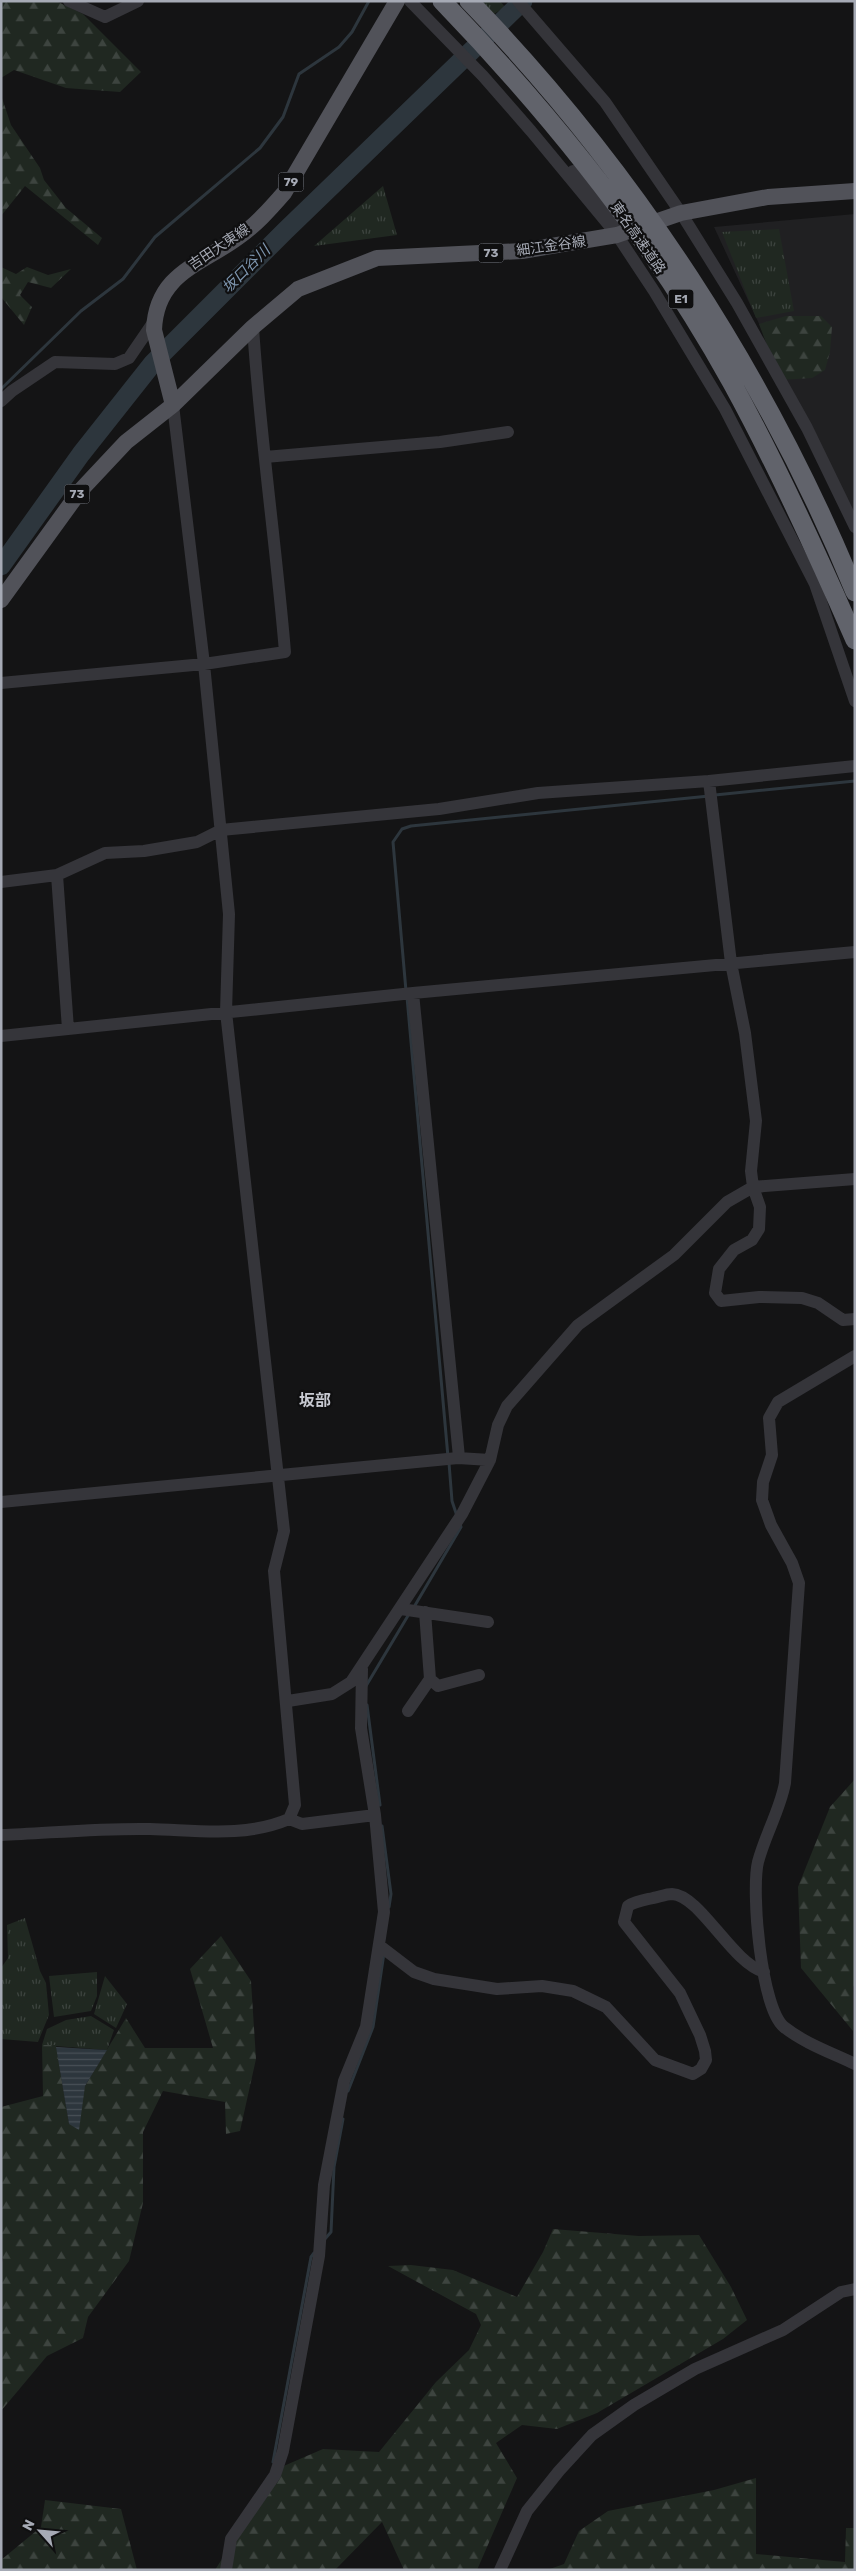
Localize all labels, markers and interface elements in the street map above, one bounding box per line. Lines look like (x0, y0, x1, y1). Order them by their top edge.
road number: 79 (278, 172, 304, 192)
street label: 東名高速道路 (607, 199, 669, 277)
street label: 吉田大東線 (185, 220, 253, 274)
street label: 細江金谷線 (515, 233, 587, 259)
water label: 坂口谷川 (218, 240, 275, 297)
road number: 73 (478, 244, 504, 262)
road number: E1 (668, 290, 694, 308)
road number: 73 (64, 484, 90, 504)
district label: 坂部 (299, 1391, 331, 1410)
north arrow (15, 2506, 65, 2556)
text: N (19, 2517, 39, 2534)

